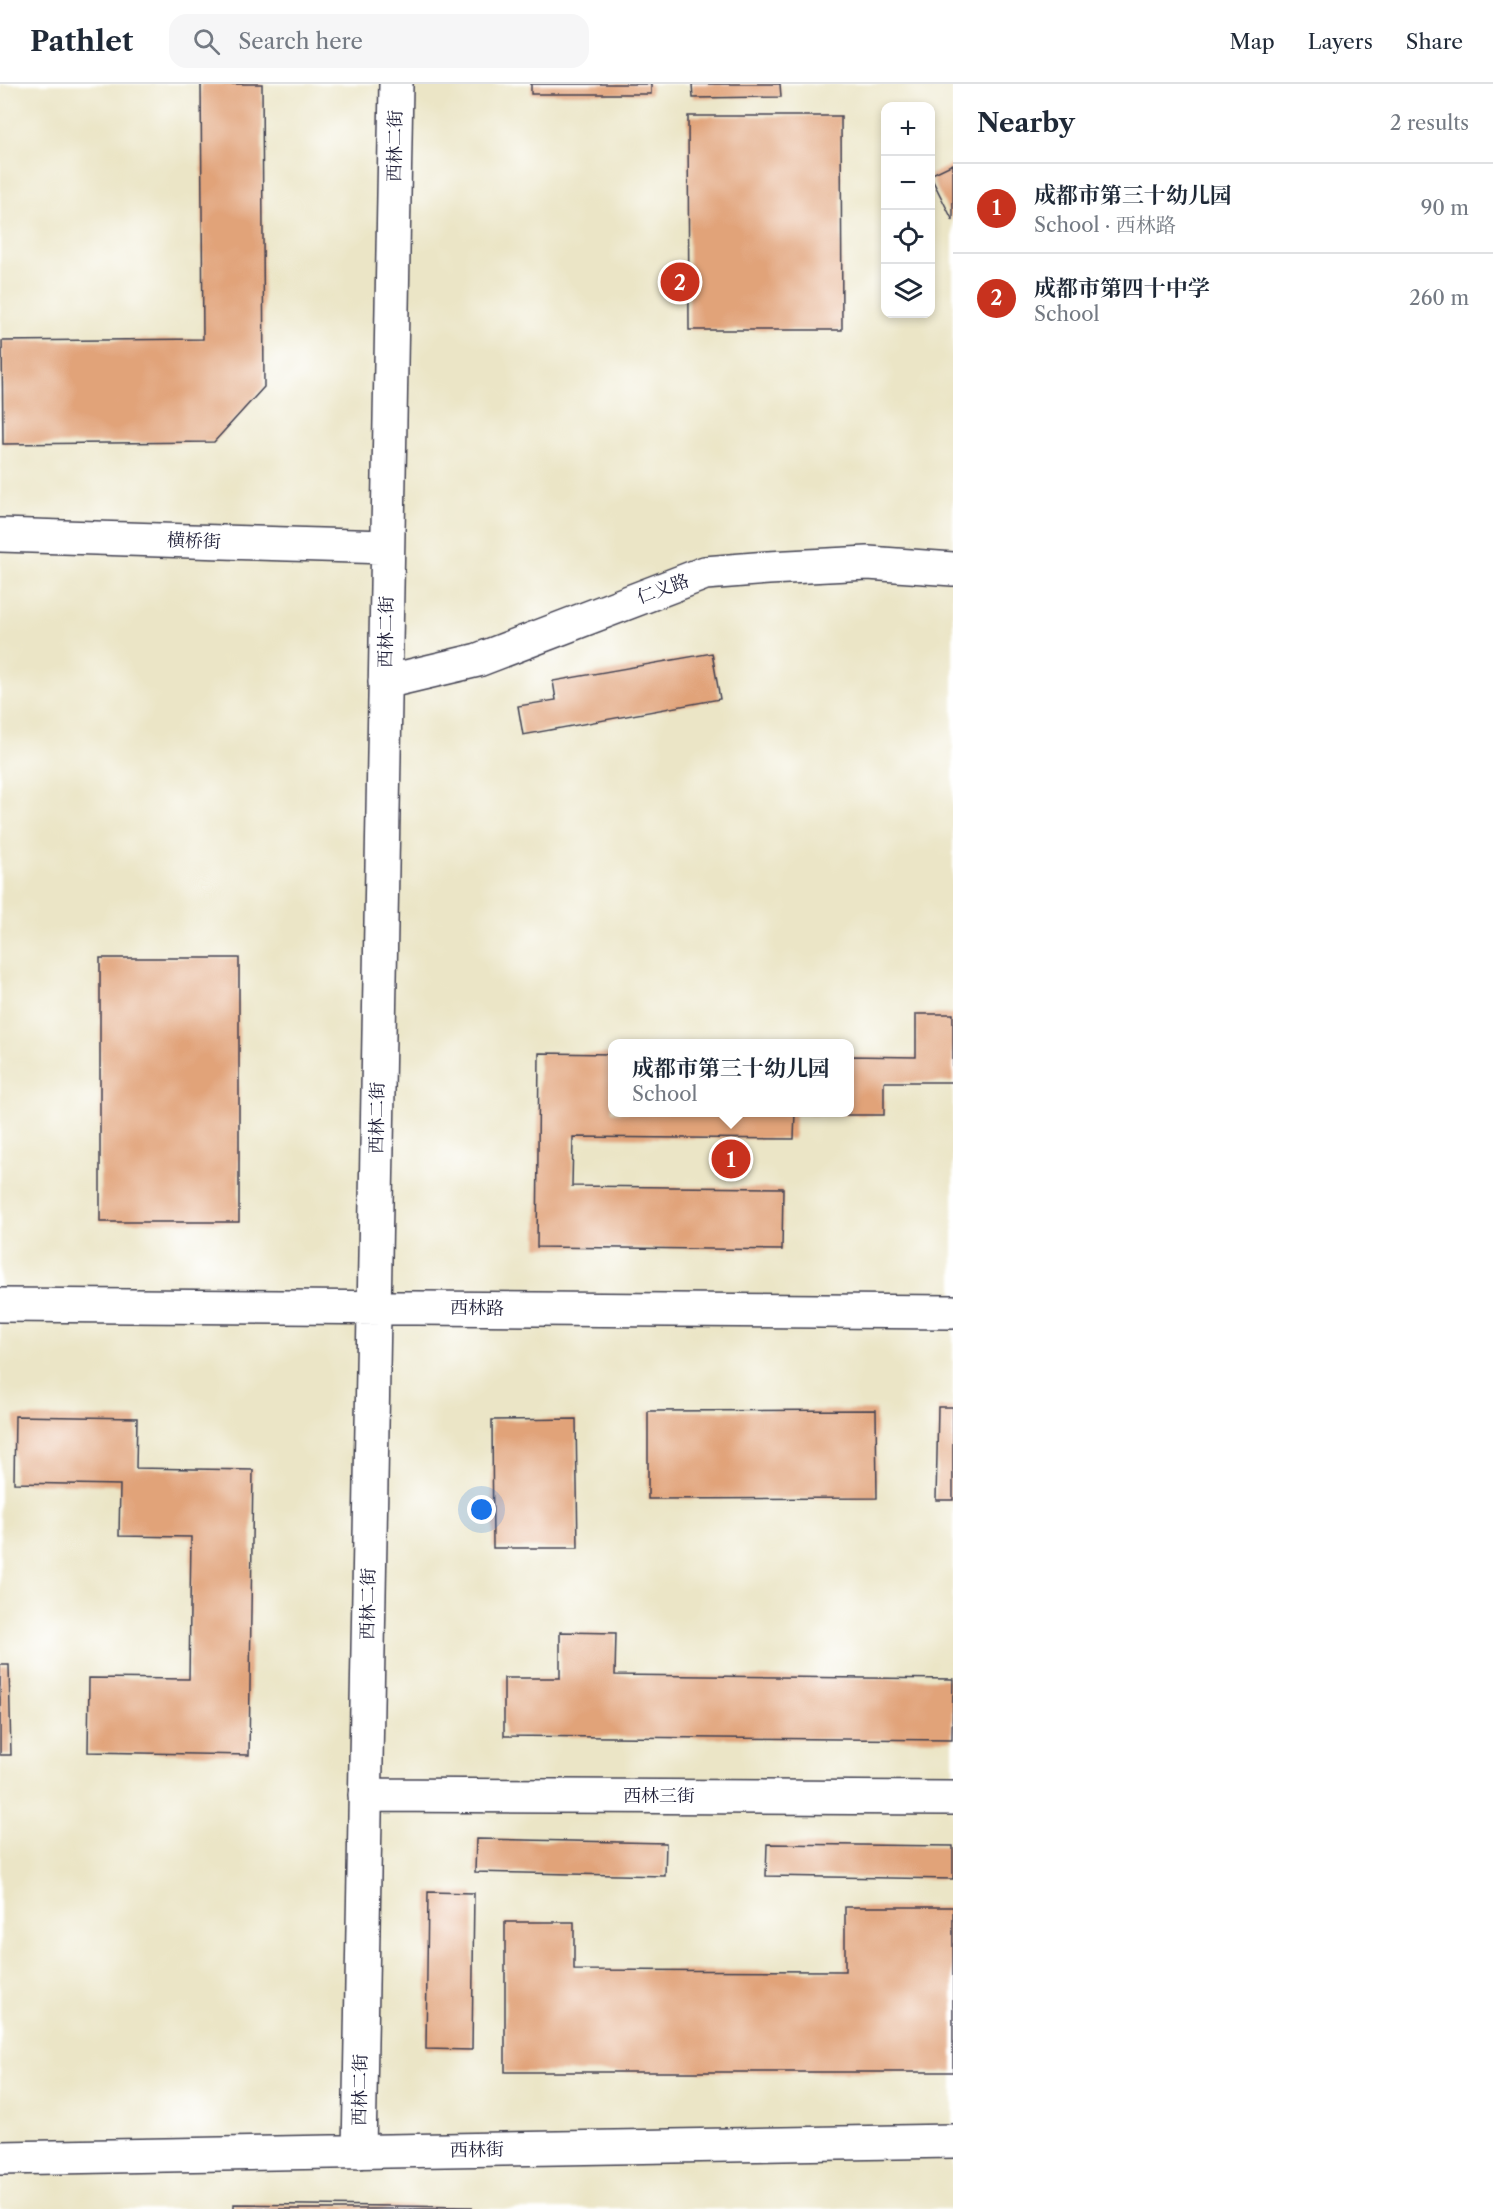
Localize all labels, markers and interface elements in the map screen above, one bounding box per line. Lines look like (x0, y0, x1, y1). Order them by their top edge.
search box (169, 14, 589, 68)
text: Pathlet (30, 24, 133, 58)
icon: search (190, 25, 223, 58)
text: Search here (238, 28, 363, 55)
text: Map (1230, 29, 1275, 54)
text: Layers (1308, 29, 1373, 54)
text: Share (1406, 29, 1463, 54)
map controls (881, 102, 935, 318)
button: + (881, 102, 935, 156)
text: Nearby (977, 107, 1075, 139)
street label: 西林二街 (383, 110, 407, 182)
text: 2 results (1390, 111, 1469, 135)
button: − (881, 156, 935, 210)
text: 成都市第三十幼儿园 (1034, 182, 1232, 209)
text: 1 (992, 196, 1001, 220)
text: 90 m (1421, 196, 1469, 220)
button: locate (881, 210, 935, 264)
text: School · 西林路 (1034, 213, 1176, 237)
pin: 2 (660, 260, 700, 304)
button: layers (881, 264, 935, 318)
text: 成都市第四十中学 (1034, 275, 1210, 302)
text: 2 (991, 286, 1002, 310)
text: 260 m (1409, 286, 1469, 310)
text: School (1034, 302, 1099, 326)
street label: 横桥街 (167, 529, 221, 553)
street label: 仁义路 (634, 569, 692, 609)
street label: 西林二街 (374, 596, 398, 668)
popup (608, 1039, 854, 1117)
text: 成都市第三十幼儿园 (632, 1055, 830, 1082)
street label: 西林二街 (365, 1082, 389, 1154)
text: School (632, 1082, 697, 1106)
pin: 1 (712, 1136, 750, 1182)
street label: 西林路 (450, 1297, 504, 1319)
your location (467, 1495, 496, 1524)
street label: 西林二街 (356, 1568, 380, 1640)
street label: 西林三街 (623, 1785, 695, 1807)
street label: 西林二街 (348, 2054, 372, 2126)
street label: 西林街 (450, 2139, 504, 2161)

